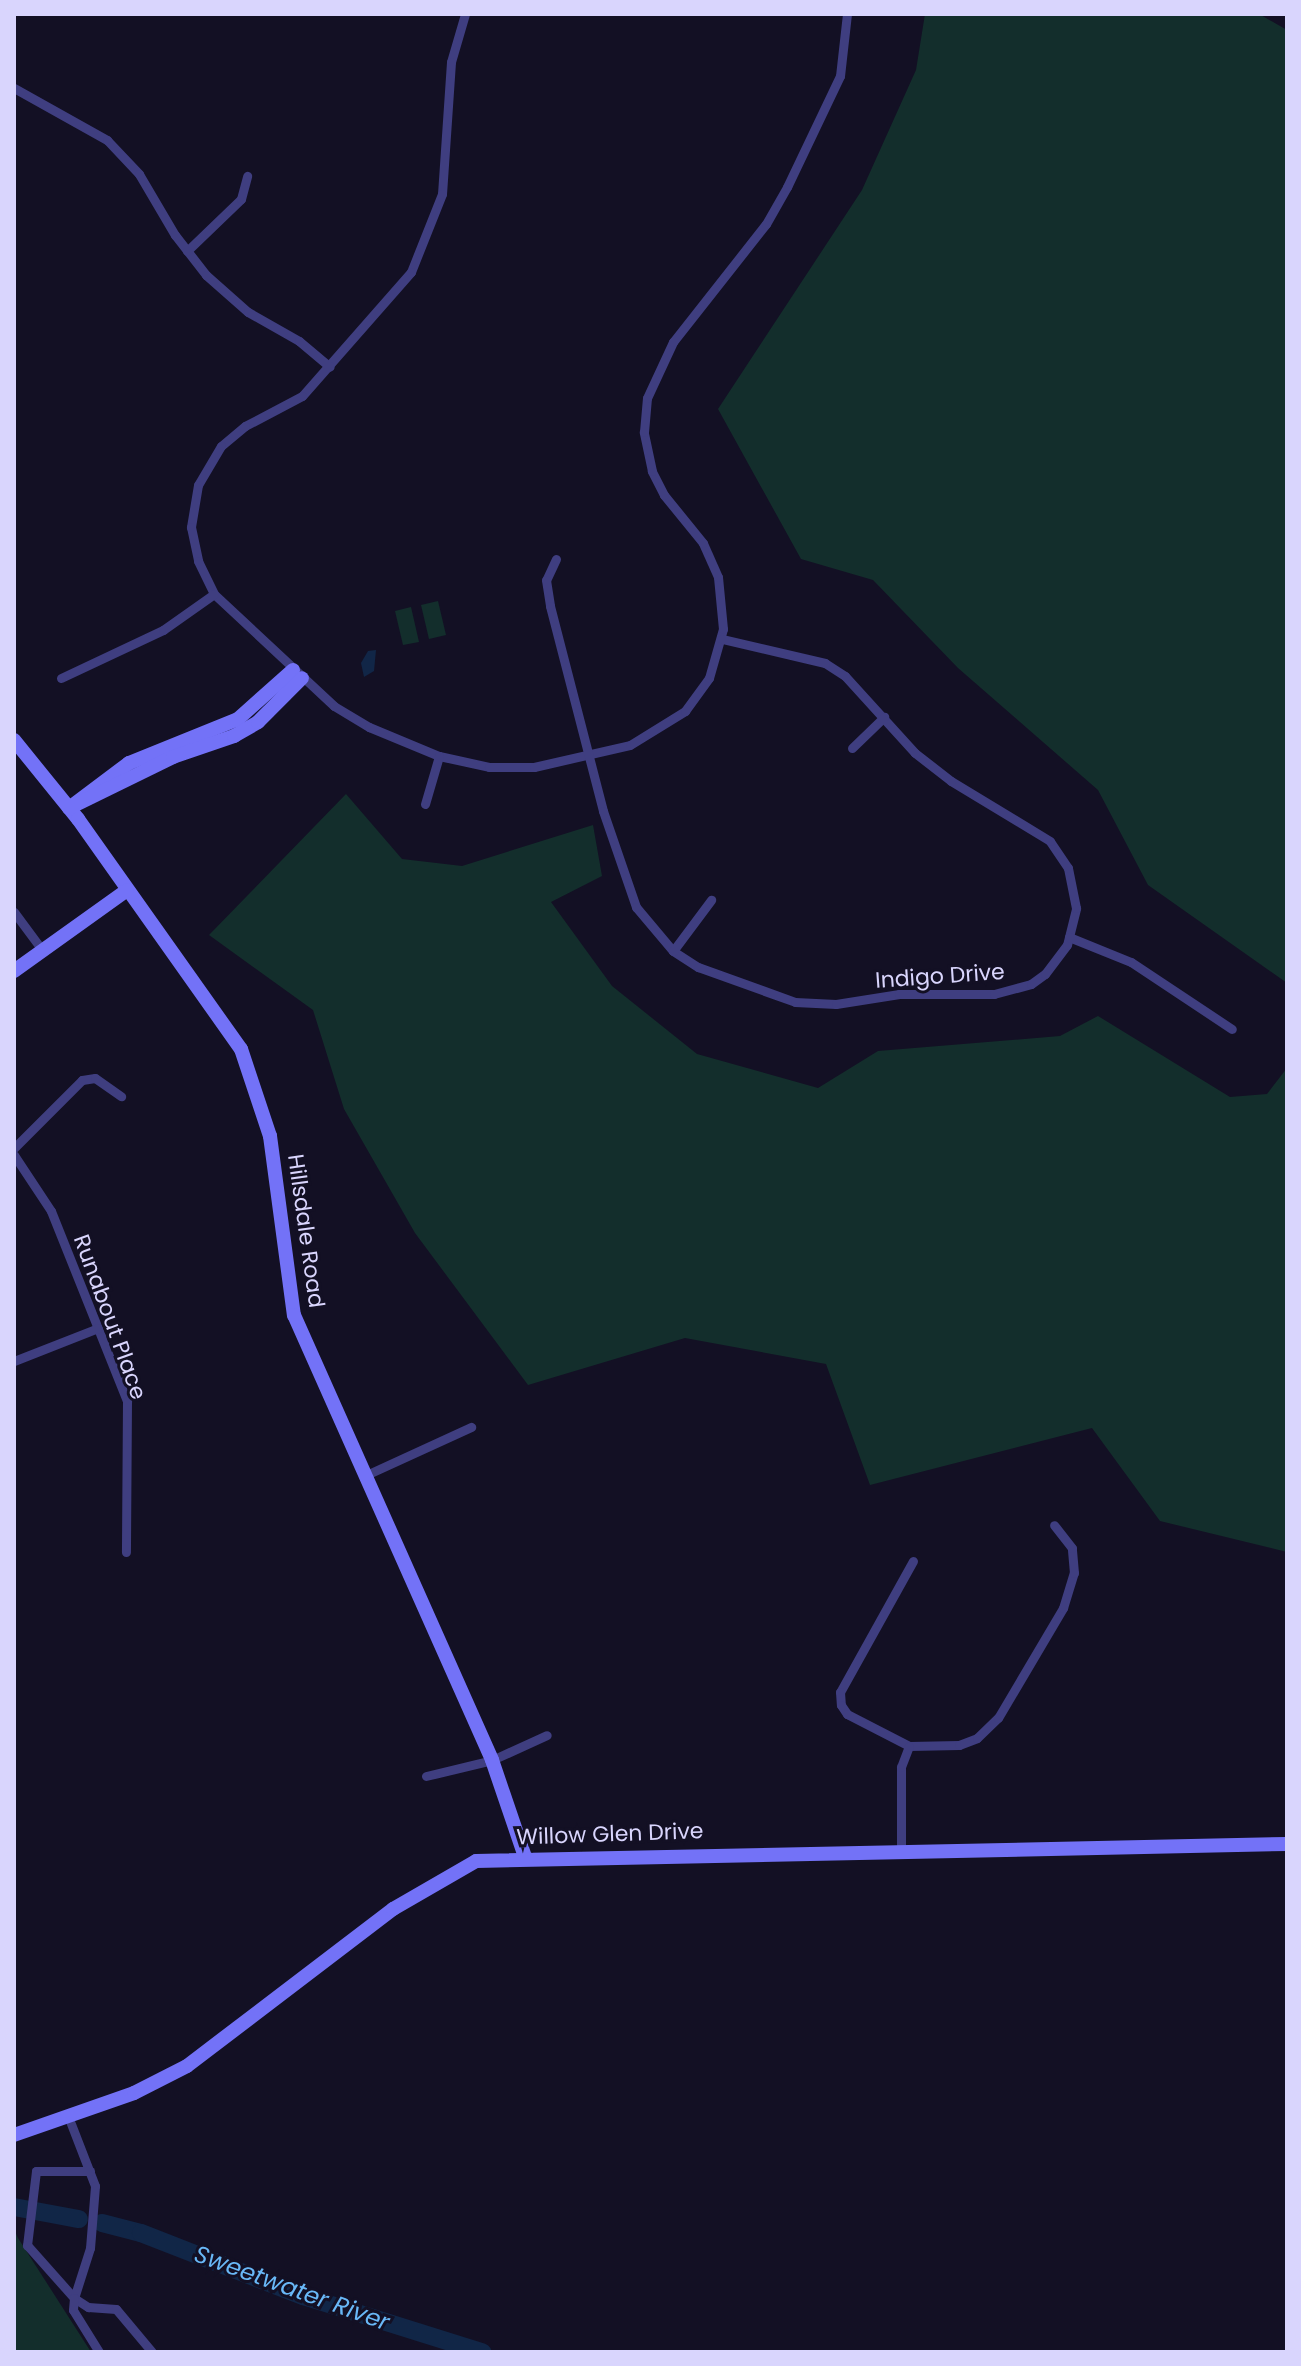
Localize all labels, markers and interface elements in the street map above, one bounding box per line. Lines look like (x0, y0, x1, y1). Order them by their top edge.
street label: Indigo Drive (874, 958, 1006, 994)
street label: Hillsdale Road (282, 1153, 330, 1309)
street label: Runabout Place (68, 1231, 152, 1403)
street label: Willow Glen Drive (516, 1818, 704, 1850)
water label: Sweetwater River (190, 2239, 394, 2337)

